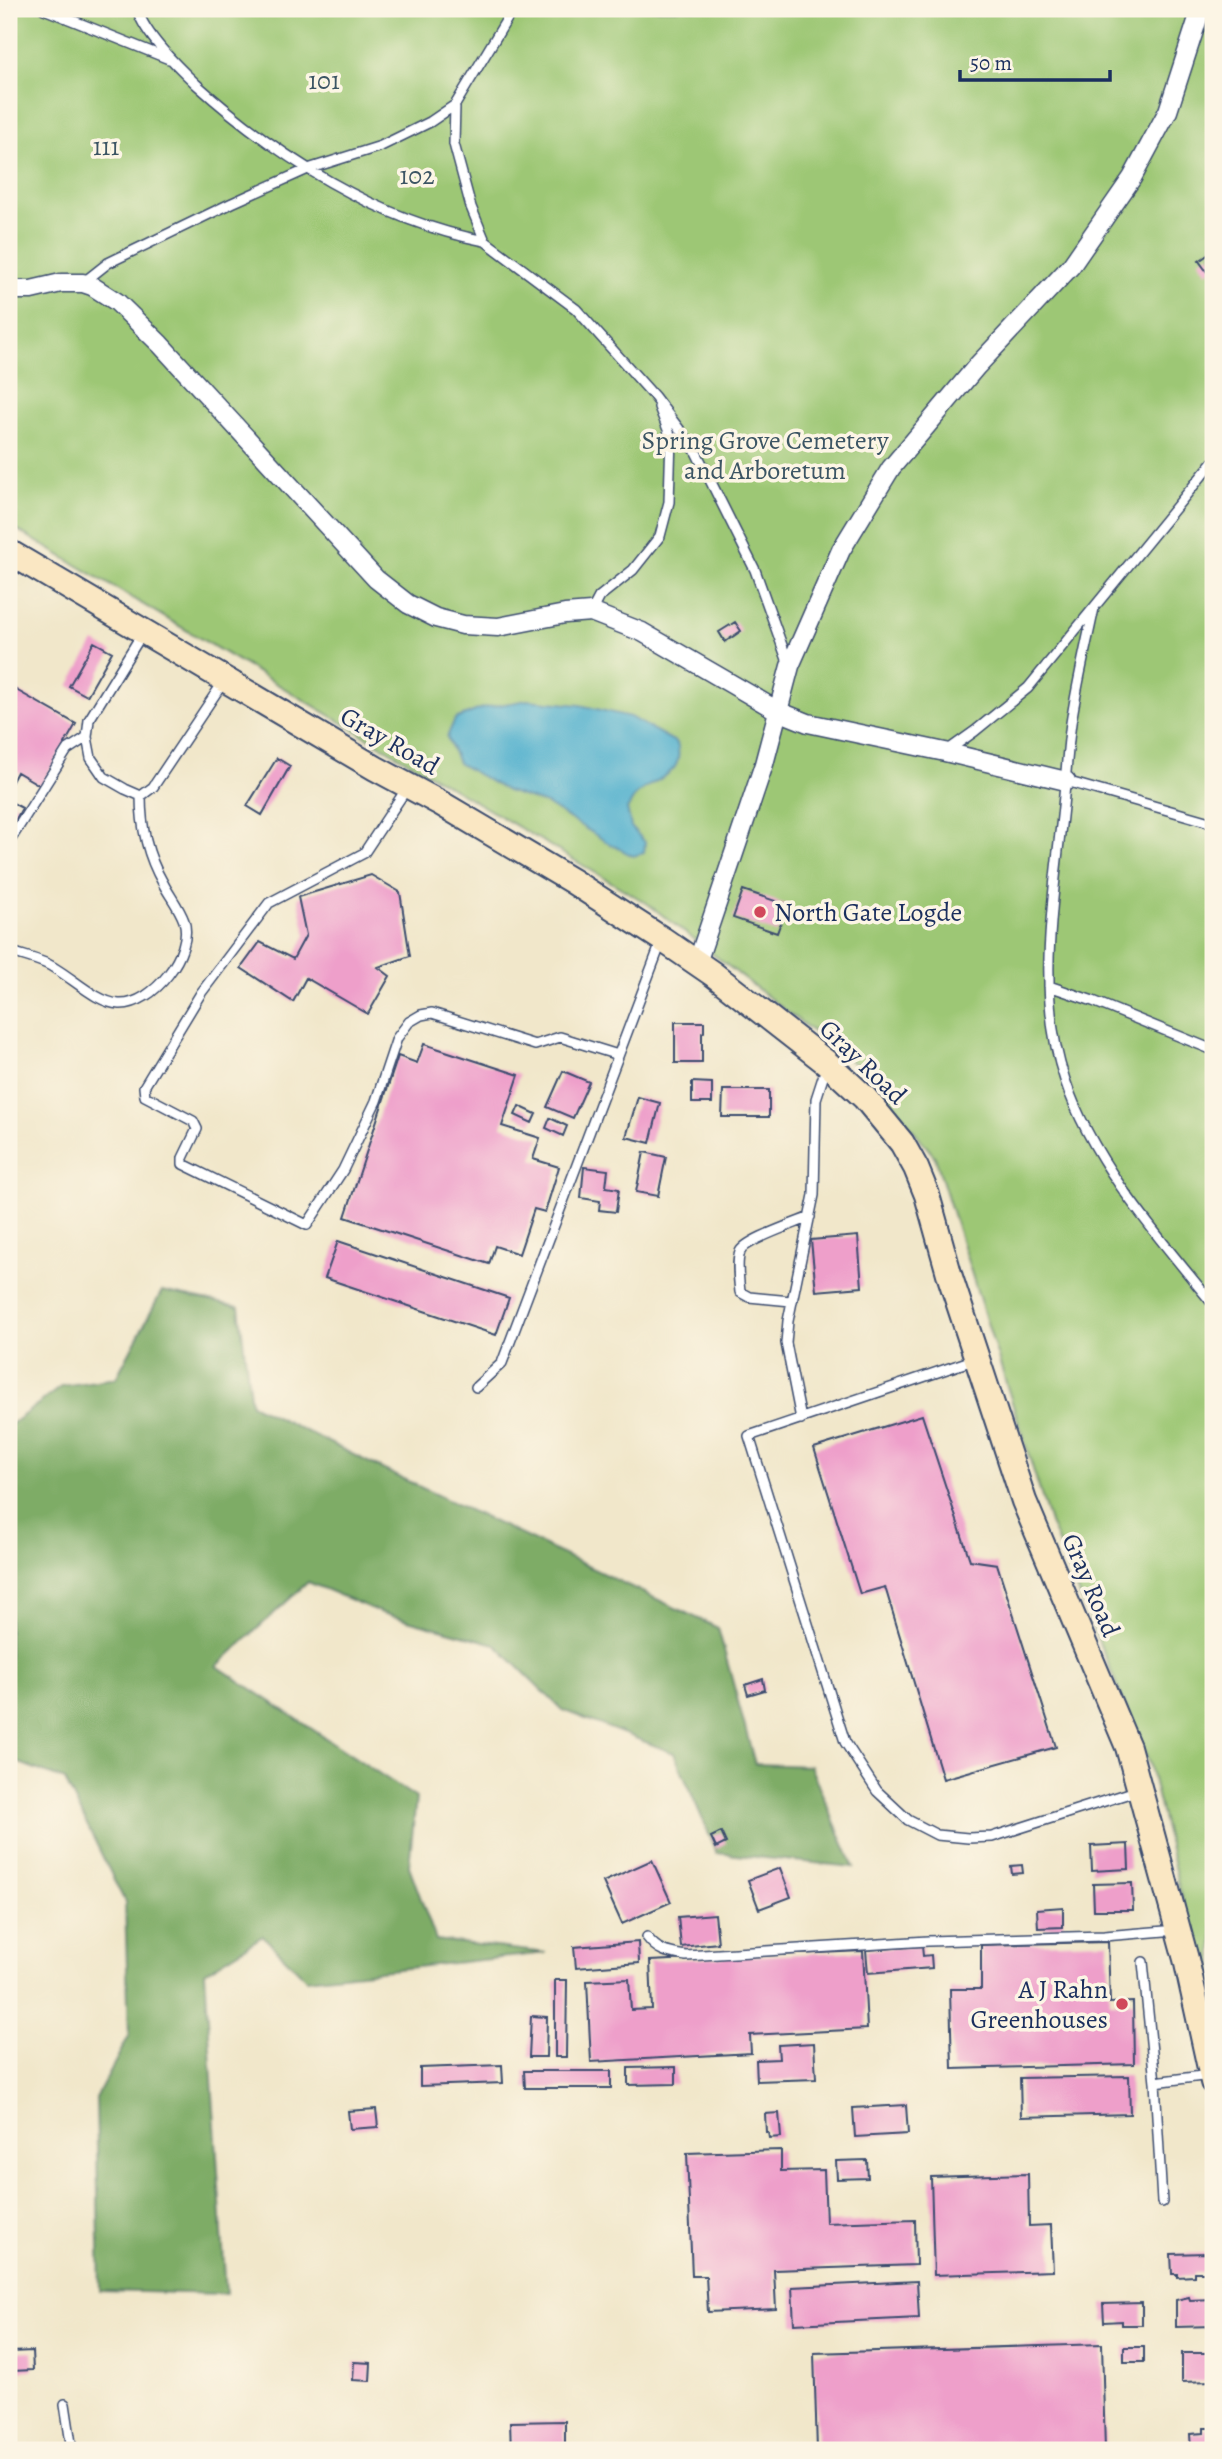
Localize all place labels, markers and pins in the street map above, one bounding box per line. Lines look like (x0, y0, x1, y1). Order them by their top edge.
place label: North Gate Logde (774, 895, 962, 930)
marker: North Gate Logde (752, 904, 768, 920)
place label: A J Rahn Greenhouses (970, 1972, 1108, 2037)
marker: A J Rahn Greenhouses (1114, 1996, 1130, 2012)

